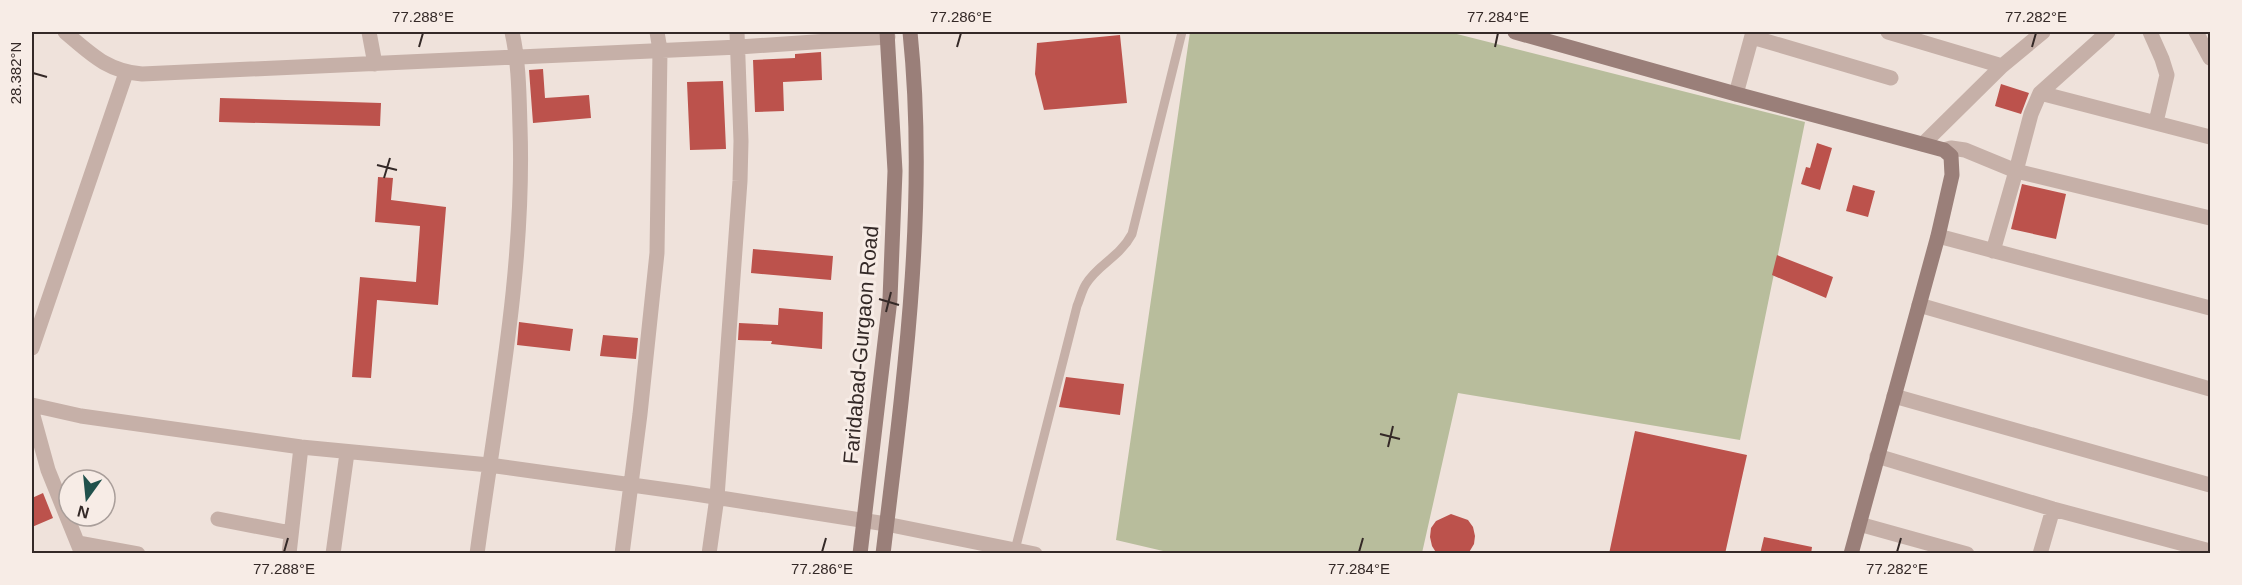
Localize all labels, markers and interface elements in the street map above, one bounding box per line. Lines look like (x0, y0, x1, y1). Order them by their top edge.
text: 77.288°E (392, 8, 454, 25)
text: 77.286°E (930, 8, 992, 25)
text: 77.284°E (1467, 8, 1529, 25)
text: 77.282°E (2005, 8, 2067, 25)
text: 28.382°N (7, 42, 24, 104)
street label: Faridabad-Gurgaon Road (839, 225, 882, 465)
north arrow (57, 468, 117, 528)
text: N (75, 502, 91, 522)
text: 77.288°E (253, 560, 315, 577)
text: 77.286°E (791, 560, 853, 577)
text: 77.284°E (1328, 560, 1390, 577)
text: 77.282°E (1866, 560, 1928, 577)

